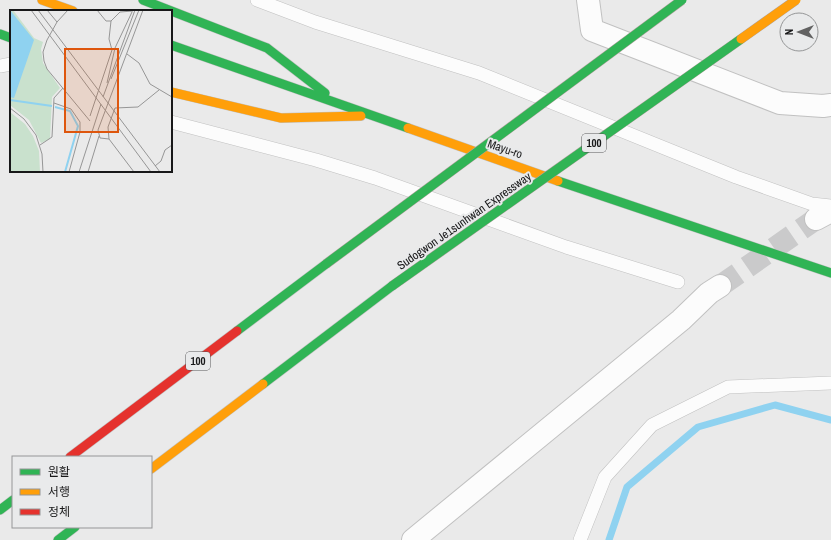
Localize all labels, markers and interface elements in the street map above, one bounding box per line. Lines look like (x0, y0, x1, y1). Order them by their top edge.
inset map (10, 10, 172, 172)
north arrow (779, 12, 819, 52)
text: N (782, 29, 796, 35)
road number: 100 (582, 134, 606, 152)
street label: Mayu-ro (485, 136, 525, 162)
street label: Sudogwon Je1sunhwan Expressway (394, 168, 534, 274)
road number: 100 (186, 352, 210, 370)
legend (12, 456, 152, 528)
text: 원활 (48, 464, 70, 480)
text: 서행 (48, 484, 70, 500)
text: 정체 (48, 504, 70, 520)

